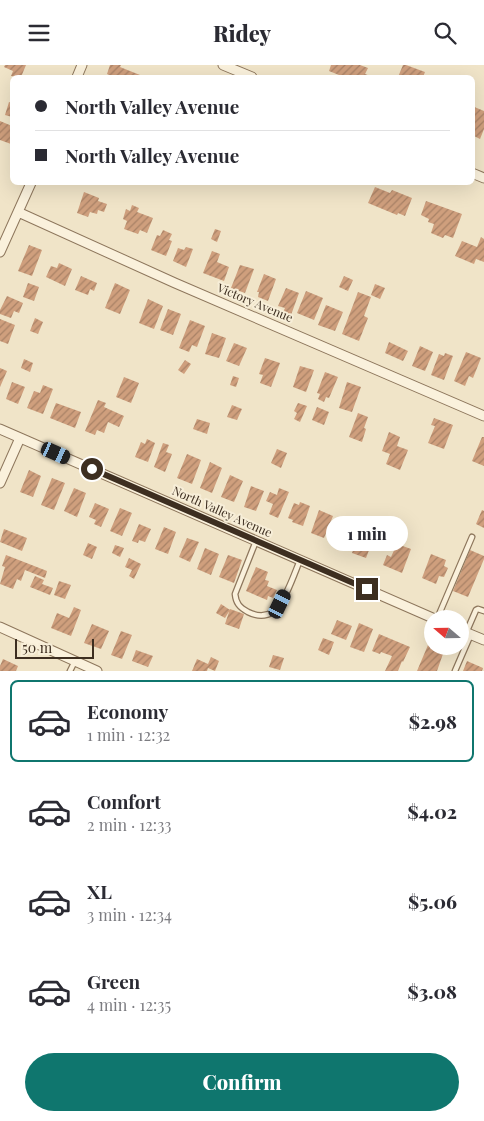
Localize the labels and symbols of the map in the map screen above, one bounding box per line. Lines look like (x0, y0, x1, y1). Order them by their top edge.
street label: Victory Avenue (214, 279, 296, 325)
car (39, 440, 72, 466)
route start (81, 458, 103, 480)
street label: North Valley Avenue (170, 482, 275, 540)
callout: 1 min (326, 517, 408, 551)
route end (356, 578, 378, 600)
car (266, 587, 293, 621)
north arrow (424, 610, 469, 655)
scale bar (15, 636, 94, 659)

